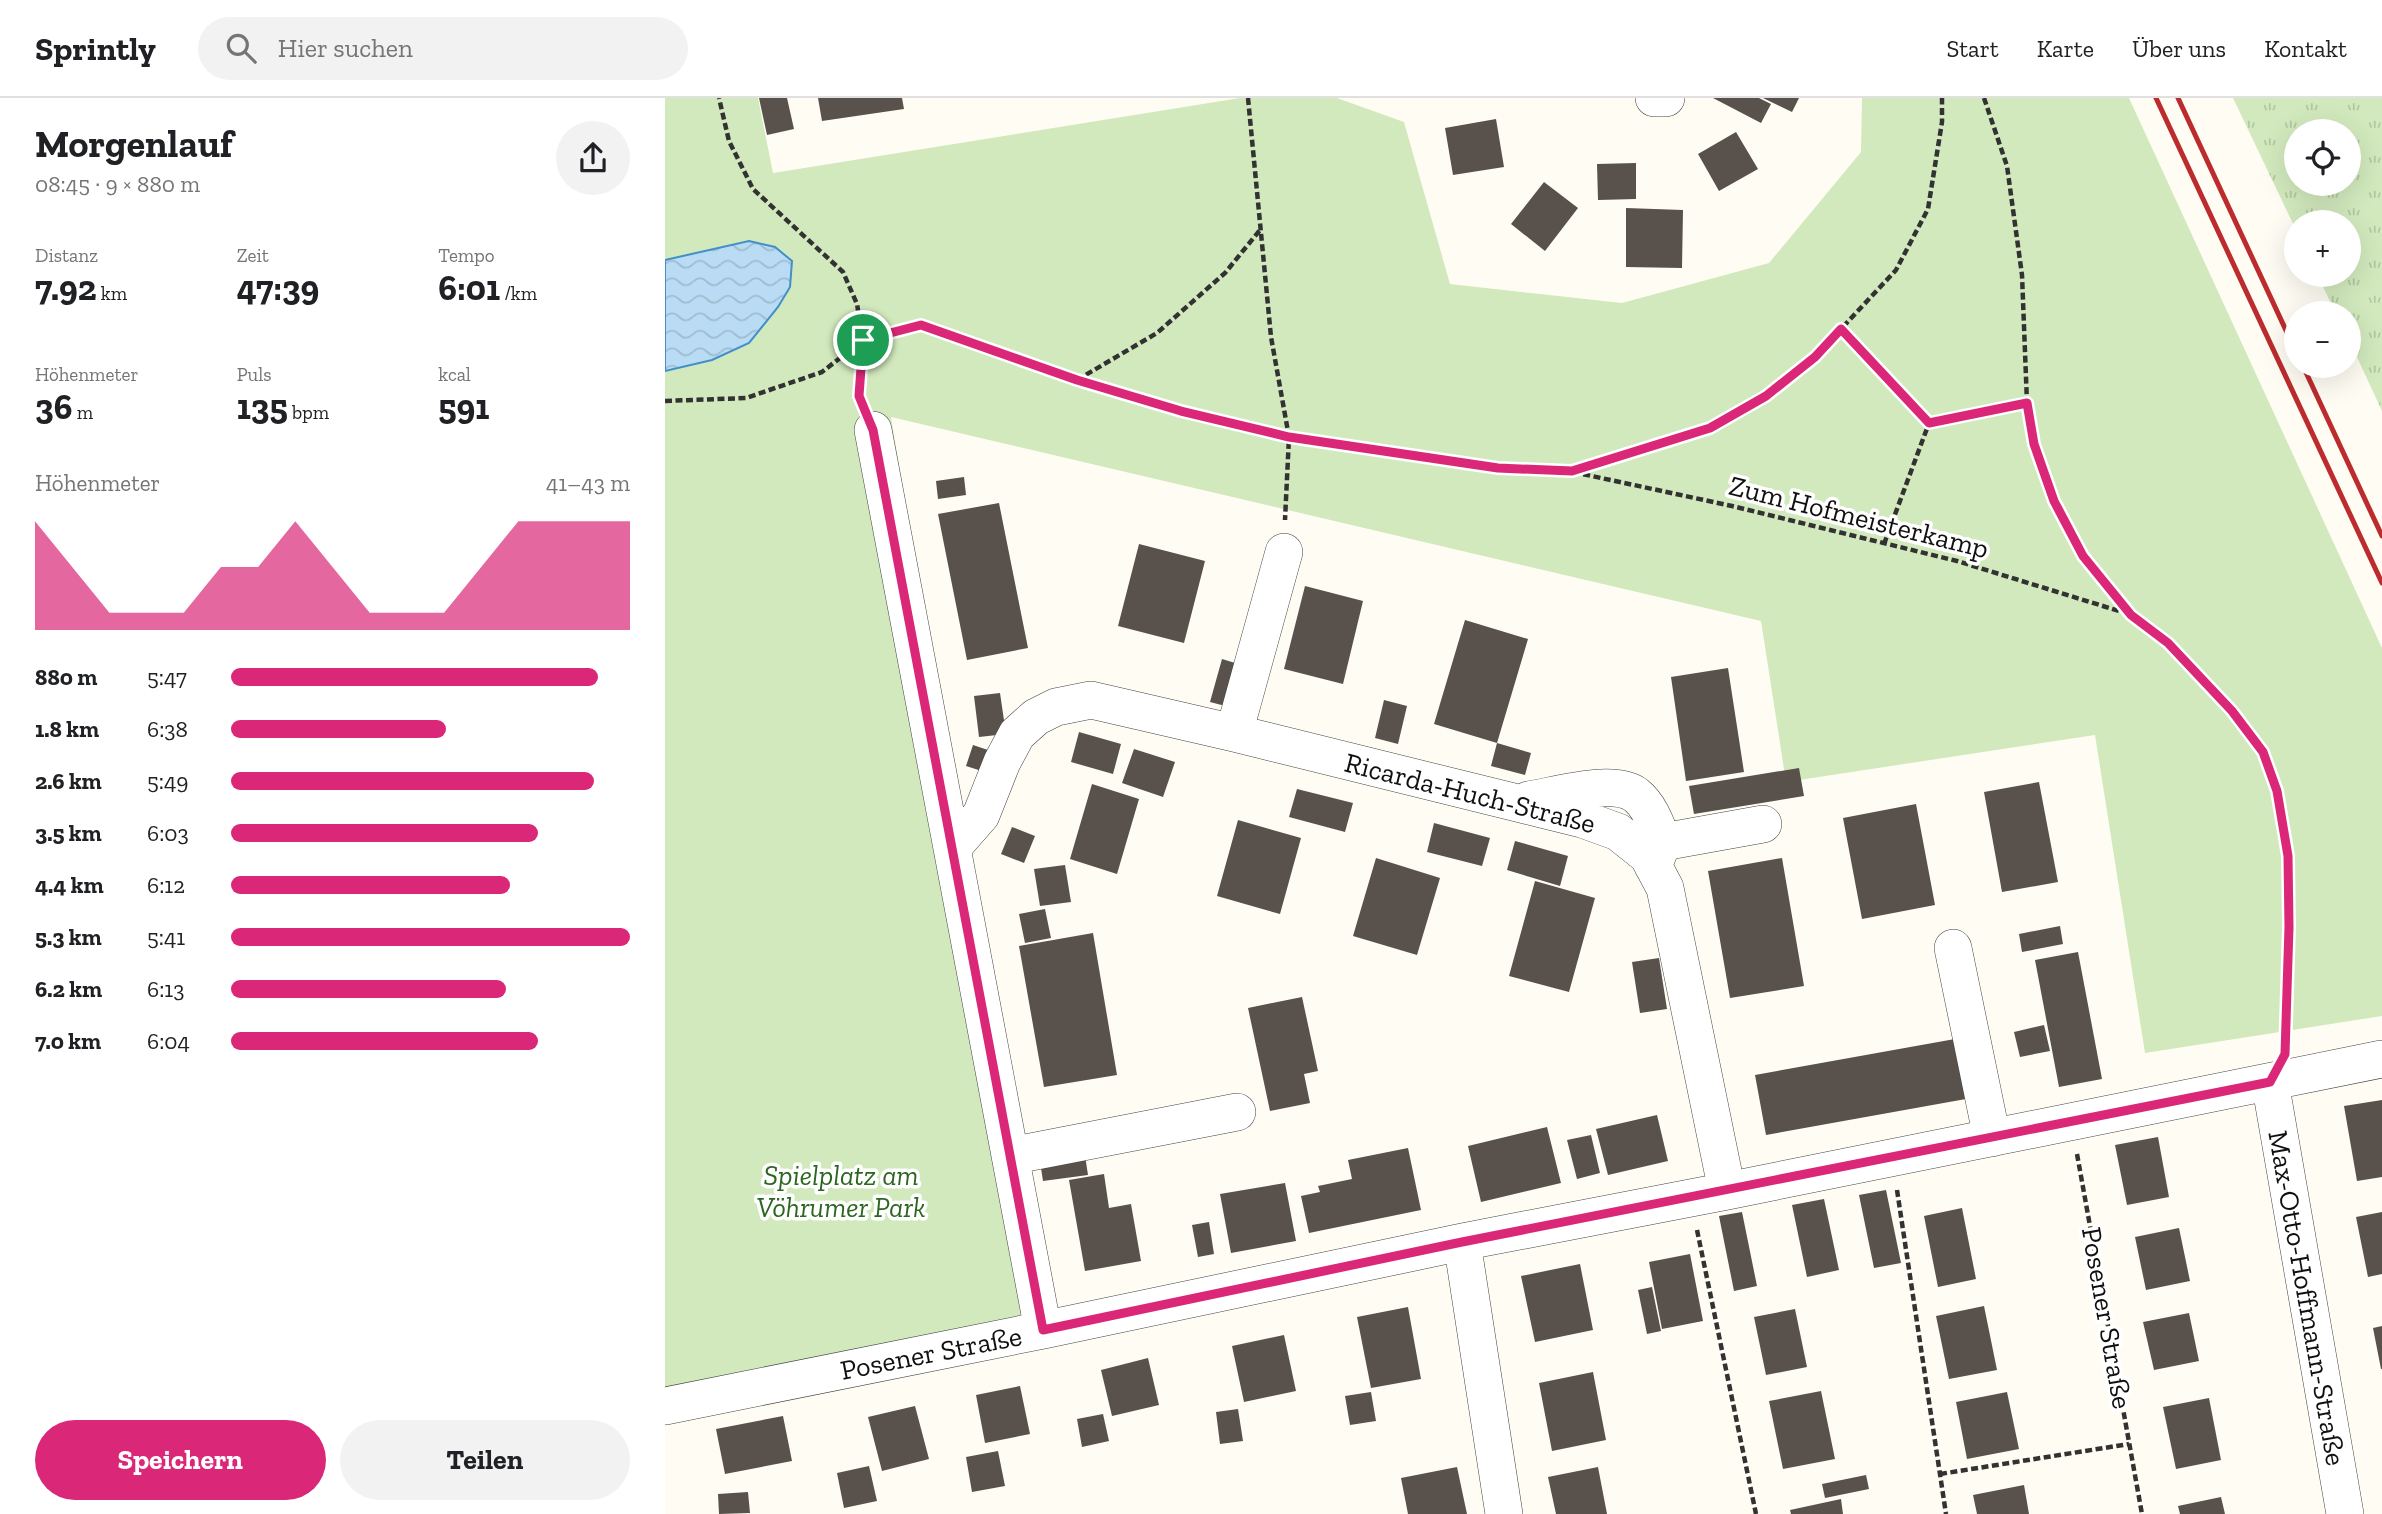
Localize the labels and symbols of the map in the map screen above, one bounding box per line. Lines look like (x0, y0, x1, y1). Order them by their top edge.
pin (833, 310, 893, 370)
street label: Zum Hofmeisterkamp (1726, 469, 1992, 565)
street label: Ricarda-Huch-Straße (1341, 746, 1599, 840)
street label: Max-Otto-Hoffmann-Straße (2261, 1128, 2353, 1468)
park label: Spielplatz am Vöhrumer Park (756, 1159, 926, 1224)
street label: Posener Straße (2075, 1224, 2139, 1412)
street label: Posener Straße (837, 1319, 1025, 1387)

